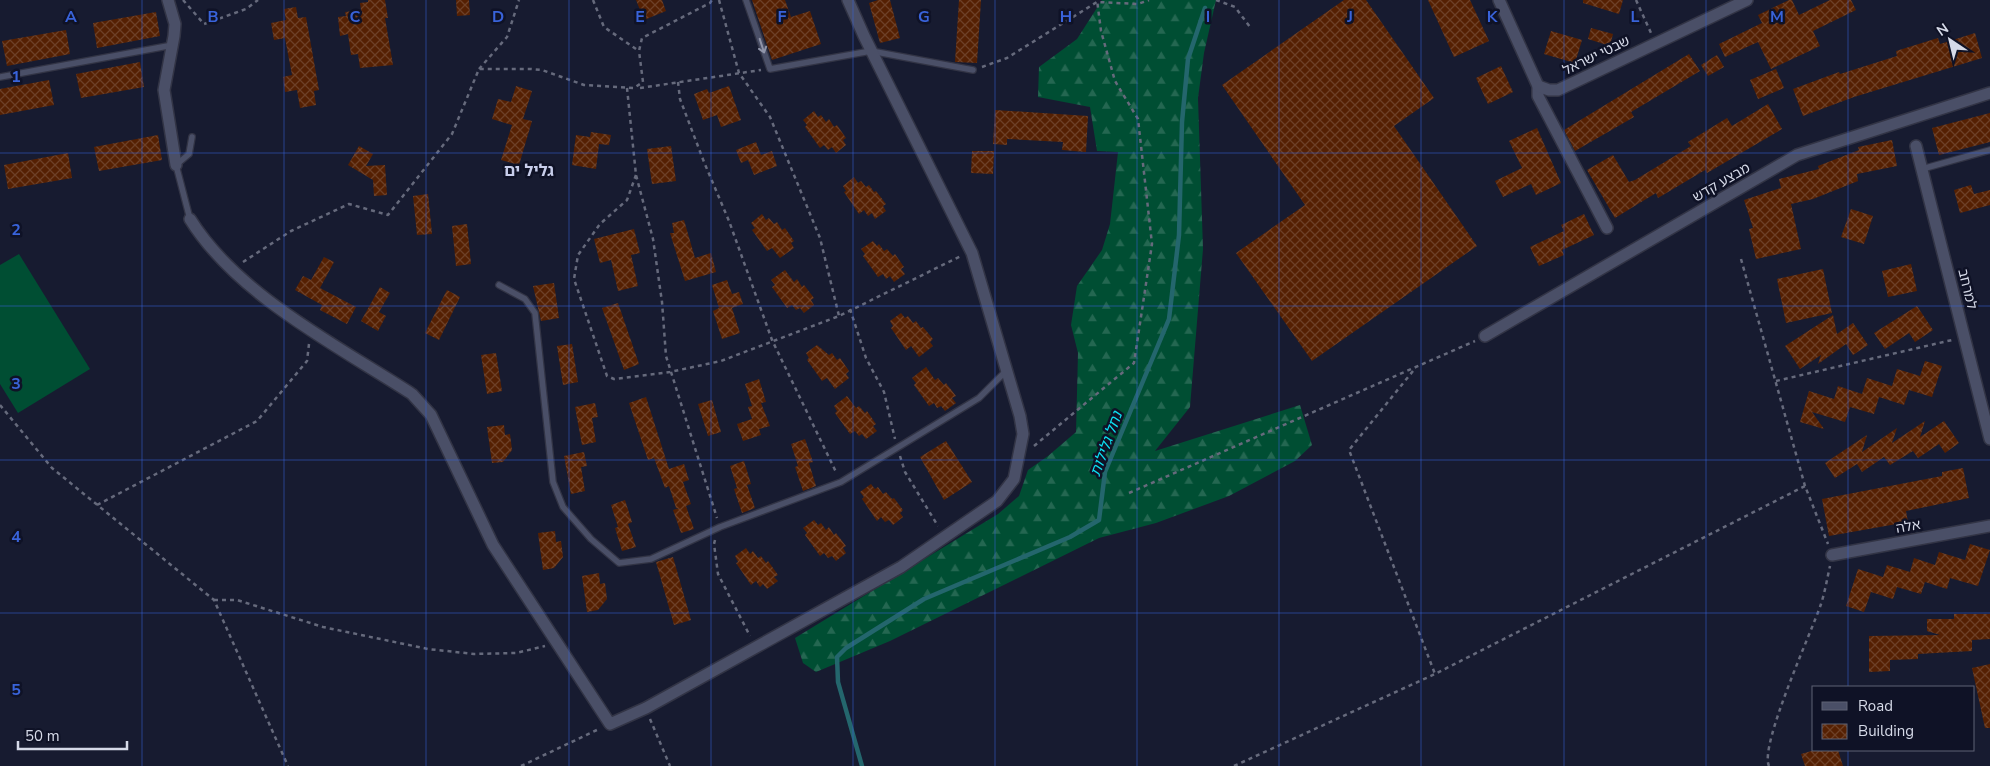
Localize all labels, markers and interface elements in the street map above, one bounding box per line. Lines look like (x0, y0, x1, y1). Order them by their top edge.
text: A (65, 6, 77, 28)
text: B (207, 6, 219, 28)
text: C (350, 6, 361, 28)
text: D (492, 6, 504, 28)
text: E (635, 6, 645, 28)
text: F (778, 6, 787, 28)
text: G (918, 6, 930, 28)
text: H (1060, 6, 1072, 28)
text: I (1206, 6, 1210, 28)
text: J (1346, 6, 1353, 28)
text: K (1487, 6, 1499, 28)
text: L (1631, 6, 1640, 28)
text: M (1770, 6, 1784, 28)
north arrow (1925, 15, 1975, 65)
text: N (1933, 19, 1953, 41)
street label: שבטי ישראל (1560, 31, 1633, 80)
one-way arrow (758, 38, 767, 54)
text: 1 (11, 66, 21, 88)
street label: מבצע קדש (1689, 158, 1754, 207)
district label: גליל ים (504, 160, 554, 182)
text: 2 (11, 219, 21, 241)
street label: למרחב (1953, 267, 1982, 311)
text: 3 (11, 373, 21, 395)
water label: נחל גלילות (1085, 408, 1127, 479)
street label: אלה (1894, 515, 1922, 538)
text: 4 (11, 526, 21, 548)
text: 5 (11, 679, 21, 701)
legend (1812, 686, 1975, 751)
text: Road (1858, 696, 1893, 716)
scale bar (18, 718, 126, 750)
text: Building (1858, 721, 1914, 741)
text: 50 m (25, 726, 60, 746)

